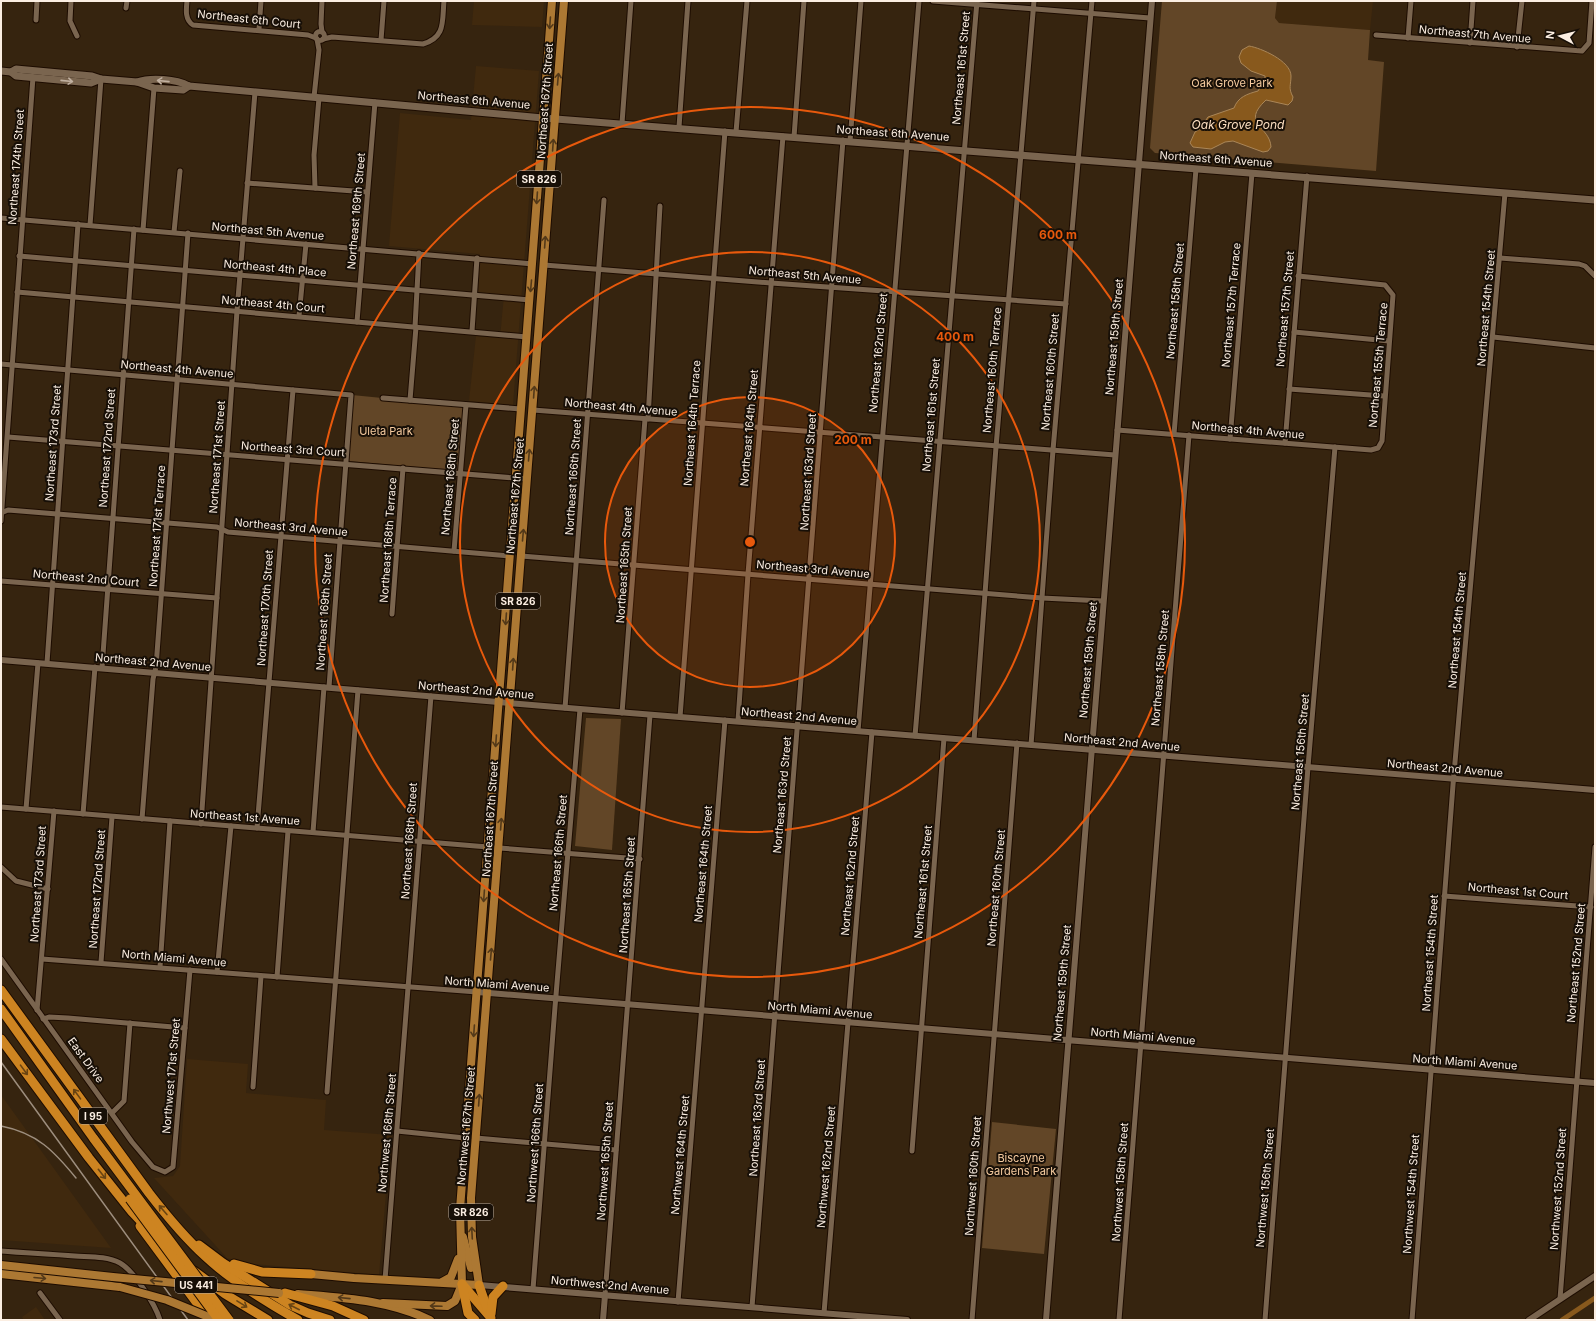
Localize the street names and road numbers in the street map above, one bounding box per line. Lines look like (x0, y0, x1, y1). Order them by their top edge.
street label: Northeast 6th Court (197, 7, 302, 31)
street label: Northeast 161st Street (949, 10, 973, 125)
street label: Northeast 7th Avenue (1418, 22, 1532, 46)
street label: Northeast 167th Street (534, 42, 556, 159)
street label: Northeast 6th Avenue (417, 88, 531, 112)
street label: Northeast 174th Street (5, 108, 27, 225)
street label: Northeast 6th Avenue (836, 122, 950, 144)
street label: Northeast 6th Avenue (1159, 148, 1273, 170)
street label: Northeast 169th Street (344, 152, 368, 270)
road number: SR 826 (517, 171, 561, 187)
street label: Northeast 5th Avenue (211, 219, 325, 243)
street label: Northeast 158th Street (1163, 242, 1187, 360)
street label: Northeast 157th Terrace (1219, 242, 1243, 368)
street label: Northeast 154th Street (1474, 249, 1498, 367)
street label: Northeast 157th Street (1273, 250, 1297, 367)
street label: Northeast 4th Place (223, 257, 327, 279)
street label: Northeast 5th Avenue (748, 263, 862, 287)
street label: Northeast 159th Street (1102, 278, 1126, 396)
street label: Northeast 162nd Street (866, 292, 890, 413)
street label: Northeast 4th Court (221, 293, 326, 316)
street label: Northeast 155th Terrace (1366, 302, 1390, 428)
street label: Northeast 160th Terrace (980, 307, 1004, 433)
street label: Northeast 160th Street (1038, 313, 1062, 431)
street label: Northeast 4th Avenue (120, 357, 234, 381)
street label: Northeast 161st Street (919, 357, 943, 472)
street label: Northeast 164th Terrace (681, 360, 703, 486)
street label: Northeast 164th Street (737, 369, 761, 487)
street label: Northeast 173rd Street (42, 384, 64, 502)
street label: Northeast 172nd Street (96, 388, 118, 508)
street label: Northeast 4th Avenue (564, 395, 678, 419)
street label: Northeast 171st Street (206, 400, 228, 514)
street label: Northeast 163rd Street (797, 413, 819, 531)
street label: Northeast 168th Street (438, 418, 462, 536)
street label: Northeast 166th Street (562, 418, 584, 536)
street label: Northeast 4th Avenue (1191, 418, 1305, 442)
street label: Northeast 167th Street (503, 437, 527, 555)
street label: Northeast 3rd Court (241, 438, 346, 460)
street label: Northeast 171st Terrace (146, 465, 168, 587)
street label: Northeast 168th Terrace (377, 477, 399, 603)
street label: Northeast 165th Street (613, 506, 635, 624)
street label: Northeast 3rd Avenue (234, 515, 348, 539)
street label: Northeast 170th Street (254, 549, 276, 667)
street label: Northeast 169th Street (313, 553, 335, 671)
street label: Northeast 3rd Avenue (756, 557, 870, 581)
street label: Northeast 2nd Court (32, 566, 140, 590)
street label: Northeast 154th Street (1445, 571, 1469, 689)
road number: SR 826 (496, 593, 540, 609)
street label: Northeast 159th Street (1076, 601, 1100, 719)
street label: Northeast 158th Street (1148, 609, 1172, 727)
street label: Northeast 2nd Avenue (95, 650, 211, 674)
street label: Northeast 2nd Avenue (418, 678, 534, 702)
street label: Northeast 156th Street (1288, 693, 1312, 811)
street label: Northeast 2nd Avenue (741, 704, 857, 728)
street label: Northeast 2nd Avenue (1064, 730, 1180, 754)
street label: Northeast 163rd Street (770, 736, 794, 854)
street label: Northeast 2nd Avenue (1387, 756, 1503, 780)
street label: Northeast 167th Street (479, 760, 501, 877)
street label: Northeast 168th Street (398, 782, 420, 900)
street label: Northeast 166th Street (546, 794, 570, 912)
street label: Northeast 164th Street (691, 805, 715, 923)
street label: Northeast 1st Avenue (190, 806, 300, 828)
street label: Northeast 162nd Street (838, 815, 862, 936)
street label: Northeast 161st Street (911, 824, 935, 939)
street label: Northeast 173rd Street (27, 825, 49, 943)
street label: Northeast 172nd Street (86, 829, 108, 949)
street label: Northeast 160th Street (984, 829, 1008, 947)
street label: Northeast 165th Street (616, 836, 638, 954)
street label: Northeast 1st Court (1467, 880, 1569, 902)
street label: Northeast 154th Street (1419, 894, 1441, 1012)
street label: Northeast 152nd Street (1564, 902, 1588, 1023)
street label: Northeast 159th Street (1050, 924, 1074, 1042)
street label: North Miami Avenue (121, 946, 227, 970)
street label: North Miami Avenue (444, 973, 550, 995)
street label: North Miami Avenue (767, 998, 873, 1022)
street label: Northwest 171st Street (159, 1017, 183, 1134)
street label: North Miami Avenue (1090, 1024, 1196, 1048)
street label: East Drive (65, 1035, 107, 1085)
street label: North Miami Avenue (1412, 1051, 1518, 1073)
street label: Northeast 163rd Street (746, 1059, 768, 1177)
street label: Northwest 167th Street (454, 1066, 478, 1186)
street label: Northwest 168th Street (375, 1073, 399, 1193)
street label: Northwest 166th Street (524, 1083, 546, 1203)
street label: Northwest 164th Street (668, 1094, 692, 1215)
street label: Northwest 165th Street (594, 1101, 616, 1221)
street label: Northwest 162nd Street (814, 1105, 838, 1229)
road number: I 95 (79, 1108, 107, 1124)
street label: Northwest 160th Street (962, 1115, 984, 1236)
street label: Northwest 158th Street (1109, 1122, 1131, 1242)
street label: Northwest 152nd Street (1547, 1127, 1569, 1250)
street label: Northwest 156th Street (1253, 1128, 1277, 1248)
street label: Northwest 154th Street (1400, 1134, 1422, 1254)
road number: SR 826 (449, 1204, 493, 1220)
street label: Northwest 2nd Avenue (550, 1273, 670, 1297)
road number: US 441 (175, 1277, 217, 1293)

